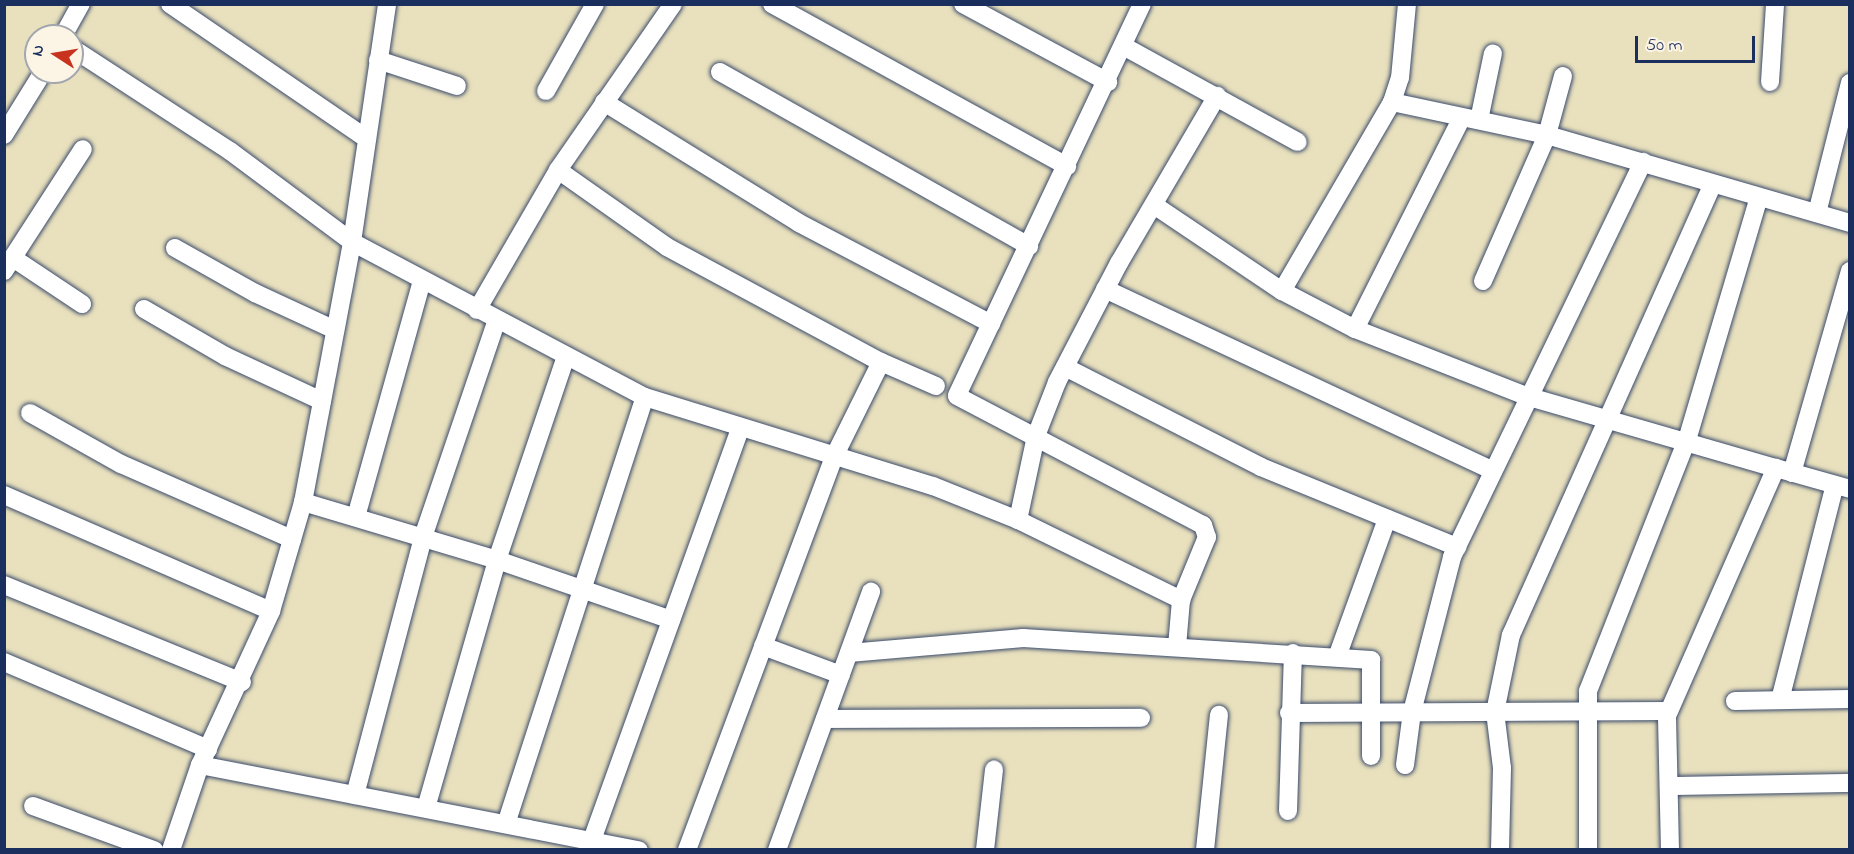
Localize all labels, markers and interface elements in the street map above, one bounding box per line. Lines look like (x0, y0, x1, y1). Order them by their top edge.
north arrow (24, 24, 84, 84)
scale bar (1638, 24, 1758, 62)
text: 50 m (1646, 33, 1683, 59)
text: N (25, 43, 51, 58)

